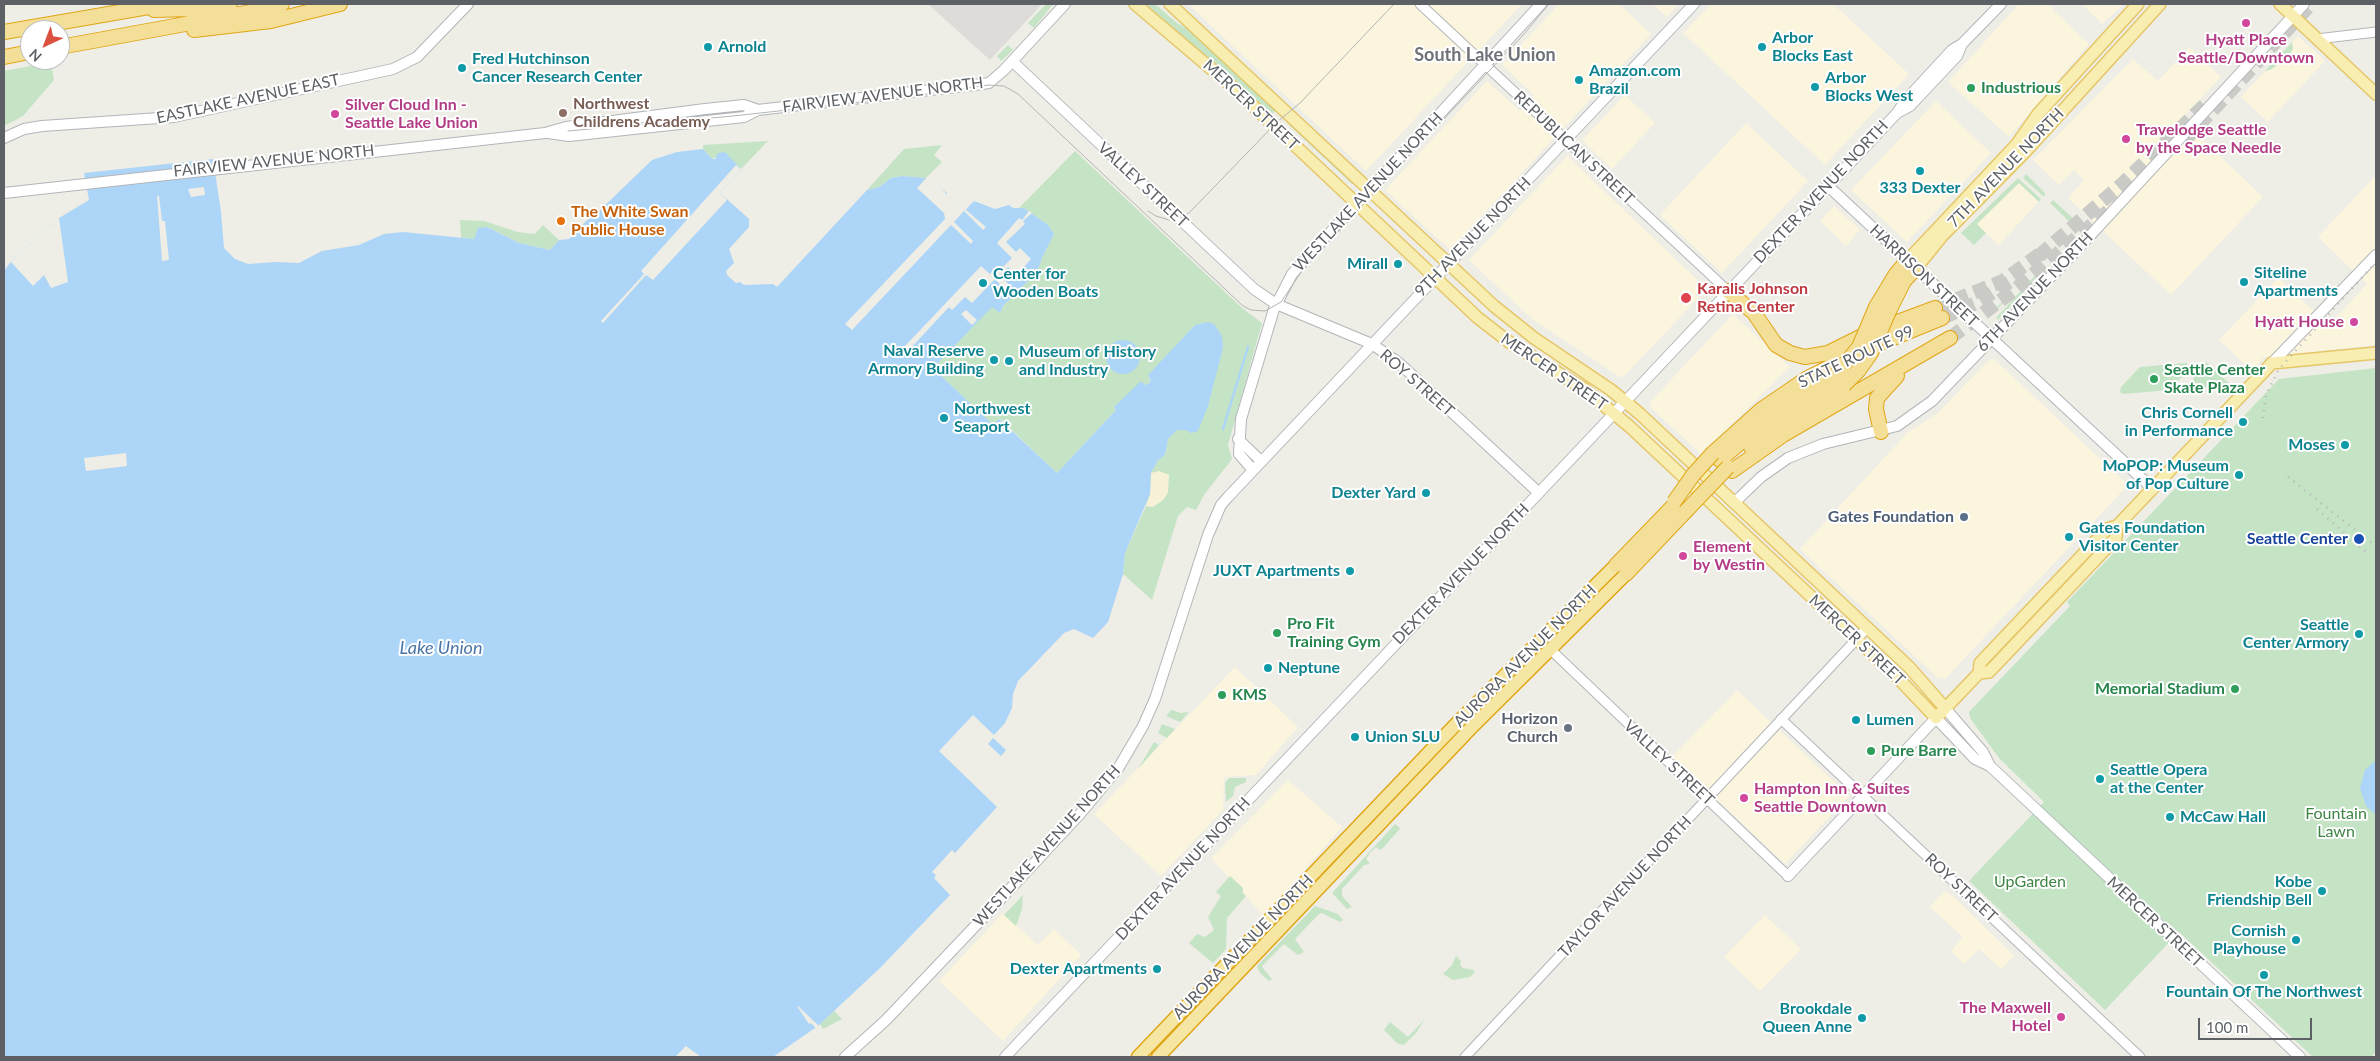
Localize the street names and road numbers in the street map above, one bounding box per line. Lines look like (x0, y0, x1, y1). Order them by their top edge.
street label: MERCER STREET (1199, 56, 1303, 154)
street label: EASTLAKE AVENUE EAST (155, 70, 341, 128)
street label: FAIRVIEW AVENUE NORTH (782, 73, 984, 117)
street label: REPUBLICAN STREET (1510, 87, 1638, 209)
street label: 7TH AVENUE NORTH (1944, 104, 2068, 232)
street label: WESTLAKE AVENUE NORTH (1289, 108, 1447, 276)
street label: DEXTER AVENUE NORTH (1750, 117, 1892, 267)
street label: VALLEY STREET (1094, 138, 1192, 232)
street label: FAIRVIEW AVENUE NORTH (173, 141, 375, 181)
street label: 9TH AVENUE NORTH (1411, 173, 1535, 301)
street label: HARRISON STREET (1866, 221, 1982, 331)
street label: 6TH AVENUE NORTH (1973, 228, 2097, 356)
street label: STATE ROUTE 99 (1795, 322, 1917, 392)
street label: MERCER STREET (1497, 329, 1611, 415)
street label: ROY STREET (1376, 345, 1458, 421)
street label: DEXTER AVENUE NORTH (1389, 500, 1533, 648)
street label: AURORA AVENUE NORTH (1450, 581, 1600, 731)
street label: MERCER STREET (1805, 591, 1909, 689)
street label: VALLEY STREET (1620, 716, 1718, 810)
street label: WESTLAKE AVENUE NORTH (969, 761, 1125, 931)
street label: DEXTER AVENUE NORTH (1112, 794, 1254, 944)
street label: TAYLOR AVENUE NORTH (1554, 812, 1696, 962)
street label: ROY STREET (1921, 850, 2001, 926)
street label: AURORA AVENUE NORTH (1169, 871, 1317, 1023)
street label: MERCER STREET (2103, 873, 2207, 971)

